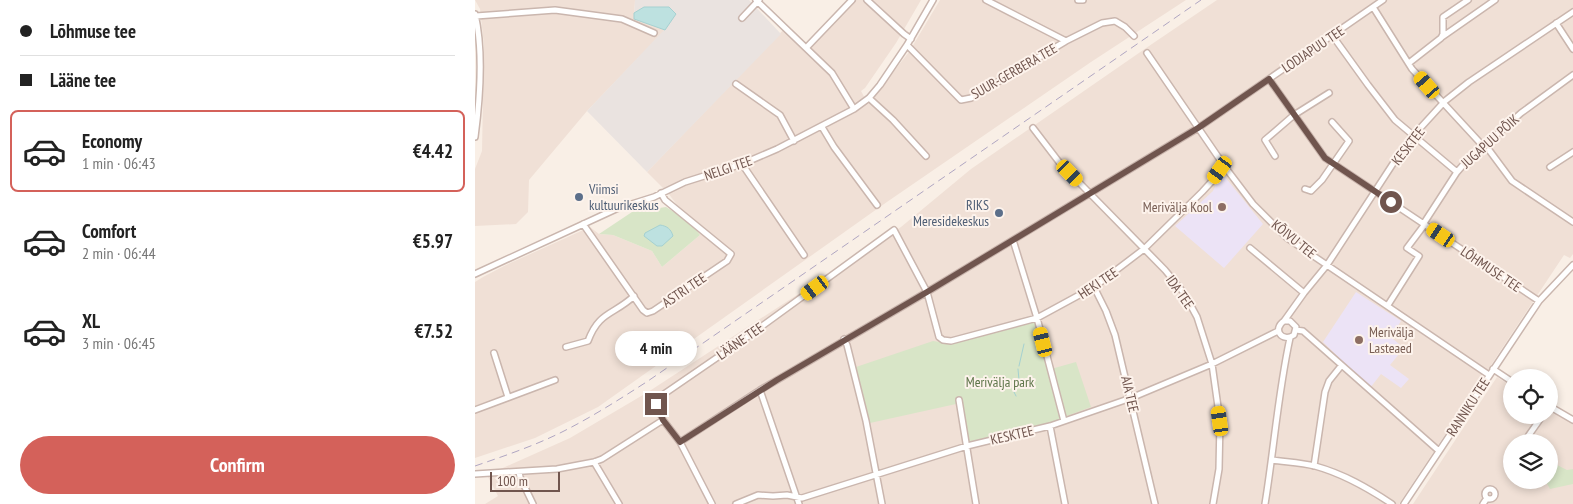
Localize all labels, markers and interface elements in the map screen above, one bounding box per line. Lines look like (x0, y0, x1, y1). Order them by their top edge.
text: Lõhmuse tee (50, 19, 136, 43)
street label: LODJAPUU TEE (1278, 21, 1348, 77)
street label: SUUR-GERBERA TEE (968, 39, 1060, 103)
text: Lääne tee (50, 68, 116, 92)
car (1411, 69, 1442, 101)
street label: JUGAPUU PÕIK (1456, 110, 1523, 172)
street label: KESKTEE (1387, 123, 1429, 169)
icon: car (22, 129, 67, 174)
text: Economy (82, 129, 142, 153)
text: €4.42 (413, 139, 453, 163)
street label: NELGI TEE (702, 151, 754, 185)
text: 1 min · 06:43 (82, 153, 156, 173)
car (1205, 153, 1234, 187)
car (1054, 157, 1085, 189)
place label: Viimsi kultuurikeskus (588, 180, 659, 214)
marker: Viimsi kultuurikeskus (573, 191, 585, 203)
route start (1380, 191, 1402, 213)
place label: RIKS Meresidekeskus (913, 196, 989, 230)
place label: Merivälja Kool (1143, 198, 1213, 216)
marker: Merivälja Kool (1216, 201, 1228, 213)
marker: RIKS Meresidekeskus (993, 207, 1005, 219)
street label: KÕIVU TEE (1268, 216, 1320, 262)
icon: car (22, 219, 67, 264)
text: Comfort (82, 219, 136, 243)
car (1424, 220, 1457, 250)
text: €5.97 (413, 229, 453, 253)
street label: LÕHMUSE TEE (1457, 242, 1525, 296)
text: 2 min · 06:44 (82, 243, 156, 263)
street label: HEKI TEE (1074, 263, 1122, 303)
street label: ASTRI TEE (658, 269, 710, 311)
street label: IDA TEE (1162, 272, 1198, 312)
car (798, 273, 831, 303)
icon: car (22, 309, 67, 354)
text: XL (82, 309, 100, 333)
street label: LÄÄNE TEE (713, 318, 767, 364)
text: €7.52 (415, 319, 453, 343)
place label: Merivälja Lasteaed (1369, 323, 1413, 357)
car (1032, 326, 1053, 358)
callout: 4 min (615, 332, 697, 366)
text: 3 min · 06:45 (82, 333, 156, 353)
marker: Merivälja Lasteaed (1353, 334, 1365, 346)
text: 4 min (640, 338, 672, 358)
map controls (1503, 369, 1558, 489)
button: locate (1503, 369, 1558, 424)
park label: Merivälja park (966, 373, 1035, 391)
street label: AIA TEE (1117, 374, 1143, 414)
street label: RANNIKU TEE (1442, 374, 1494, 440)
route end (645, 393, 667, 415)
car (1210, 405, 1229, 437)
street label: KESKTEE (989, 421, 1035, 449)
button: layers (1503, 434, 1558, 489)
button: Confirm (20, 436, 455, 494)
scale bar (490, 469, 560, 492)
text: 100 m (497, 472, 528, 490)

